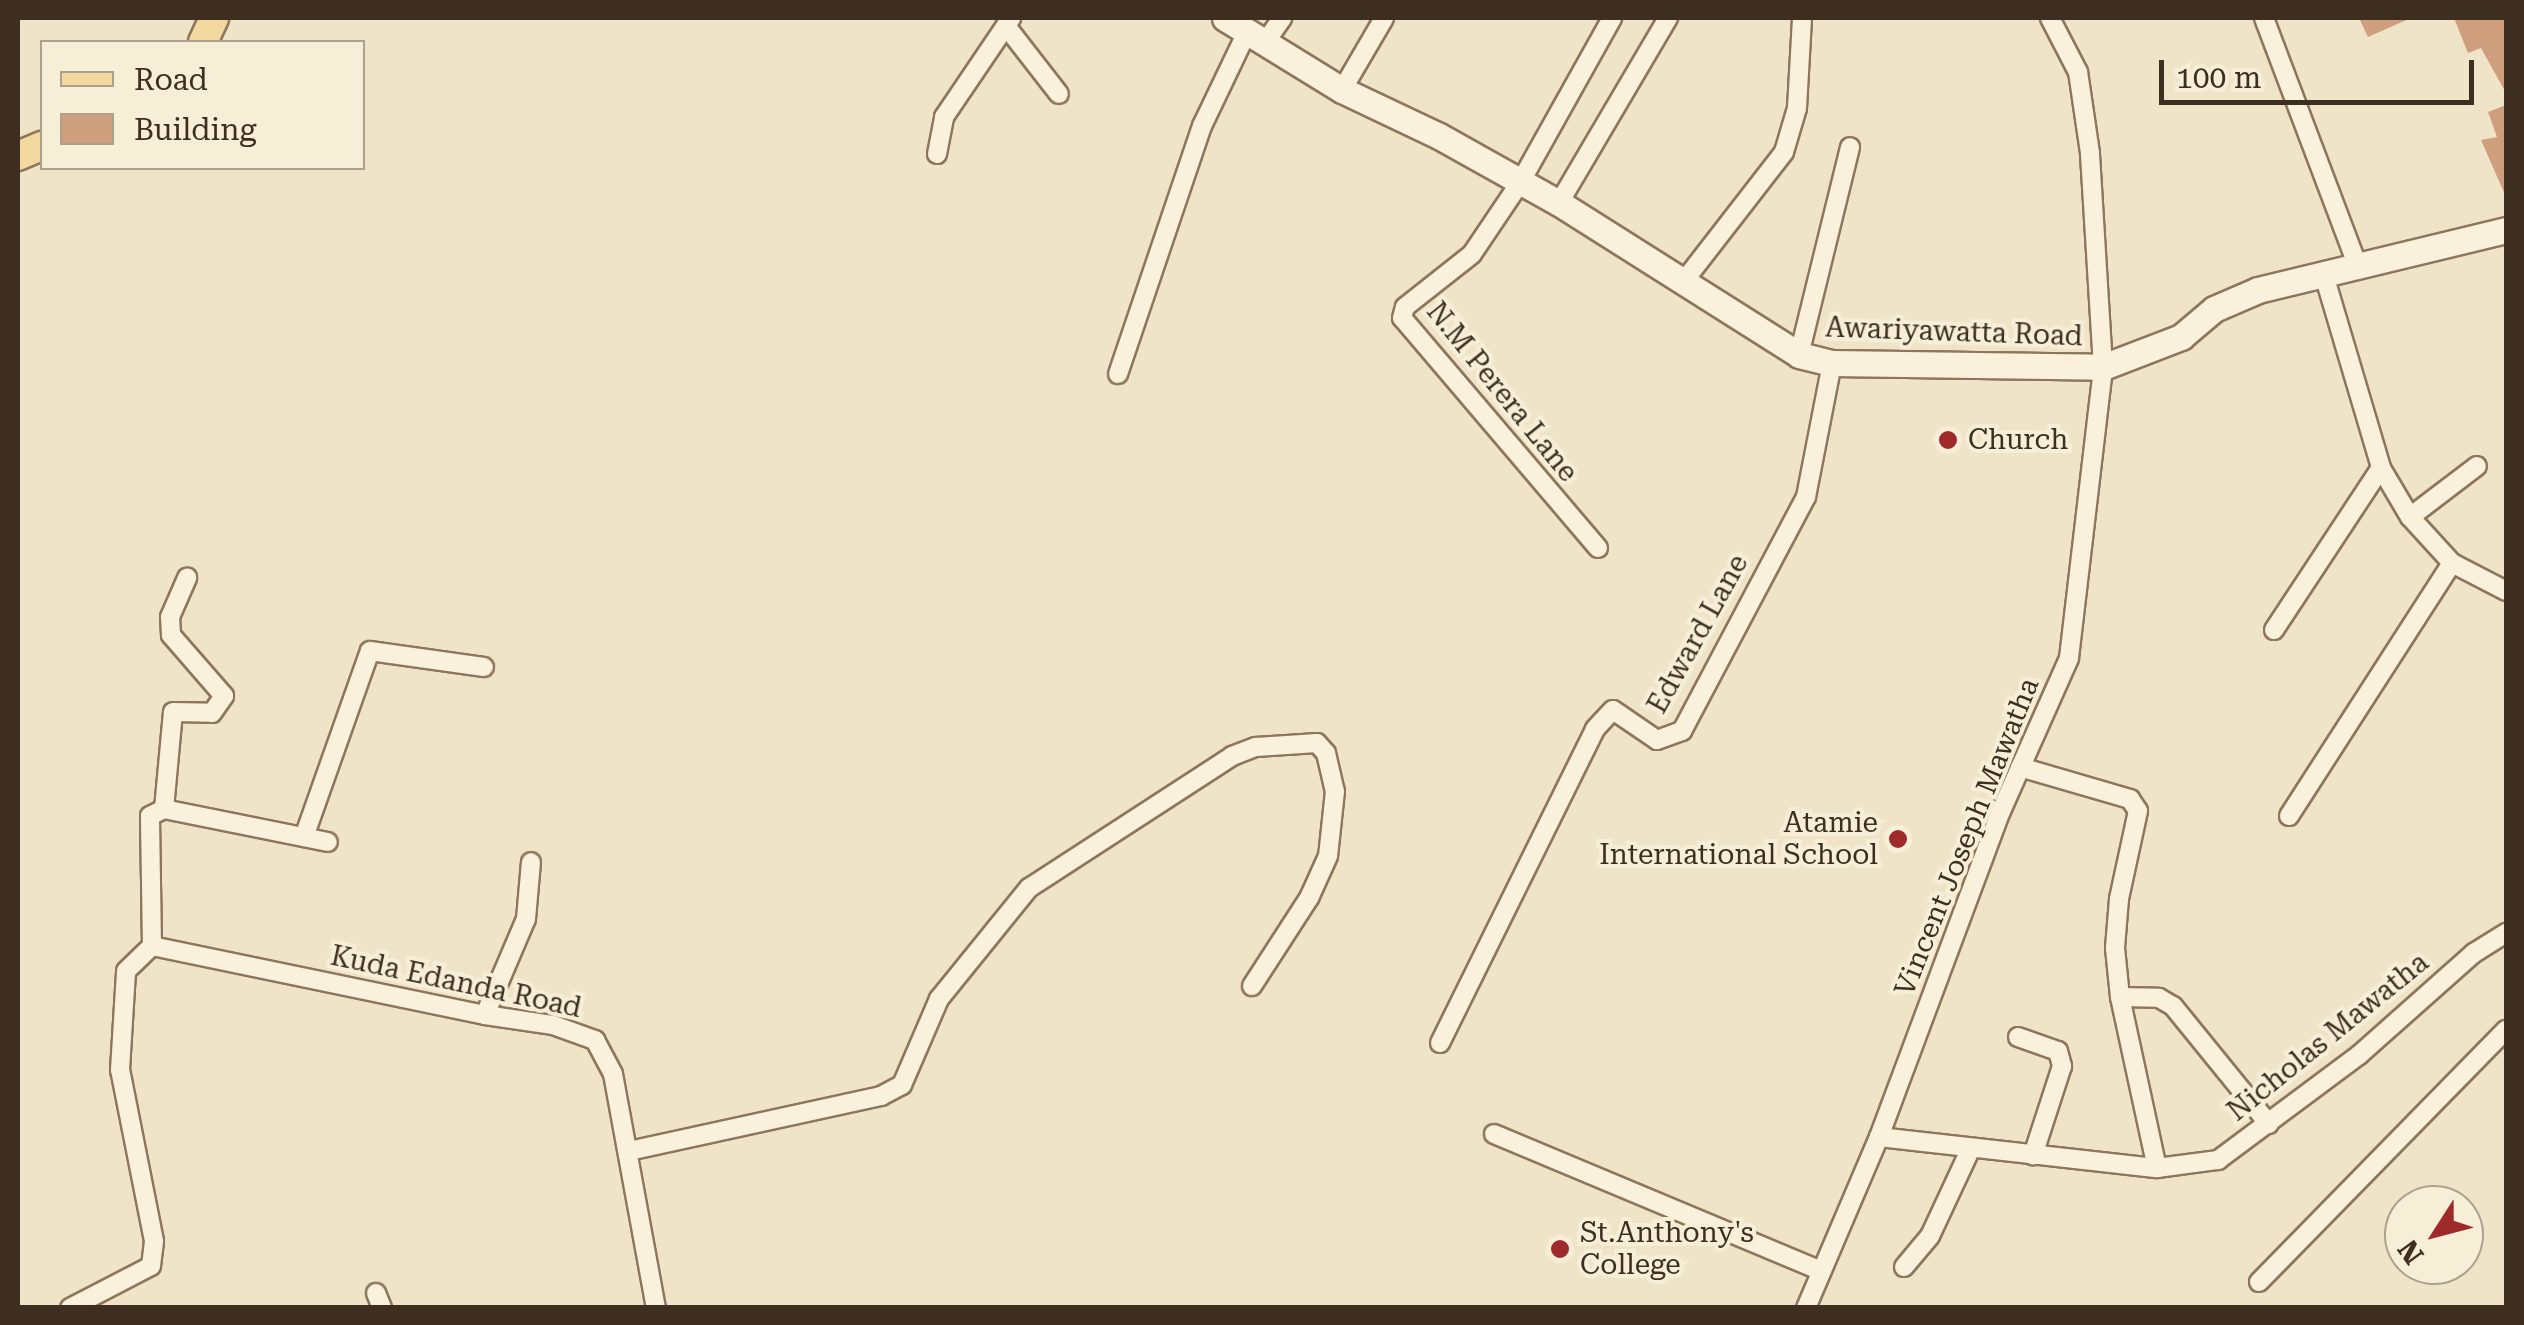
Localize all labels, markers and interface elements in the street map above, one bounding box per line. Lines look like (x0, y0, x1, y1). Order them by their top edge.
legend (40, 40, 365, 170)
scale bar (2164, 40, 2479, 102)
text: 100 m (2176, 60, 2261, 95)
text: Road (134, 62, 208, 97)
text: Building (134, 112, 257, 147)
street label: N.M Perera Lane (1419, 295, 1585, 489)
street label: Awariyawatta Road (1825, 311, 2083, 353)
place label: Church (1968, 423, 2068, 457)
marker: Church (1937, 429, 1959, 451)
street label: Edward Lane (1641, 549, 1755, 719)
street label: Vincent Joseph Mawatha (1888, 673, 2046, 1001)
place label: Atamie International School (1599, 806, 1878, 872)
marker: Atamie International School (1887, 828, 1909, 850)
street label: Kuda Edanda Road (328, 939, 584, 1025)
street label: Nicholas Mawatha (2221, 946, 2435, 1128)
north arrow (2384, 1185, 2484, 1285)
place label: St.Anthony's College (1580, 1216, 1754, 1282)
text: N (2391, 1233, 2431, 1270)
marker: St.Anthony's College (1549, 1238, 1571, 1260)

